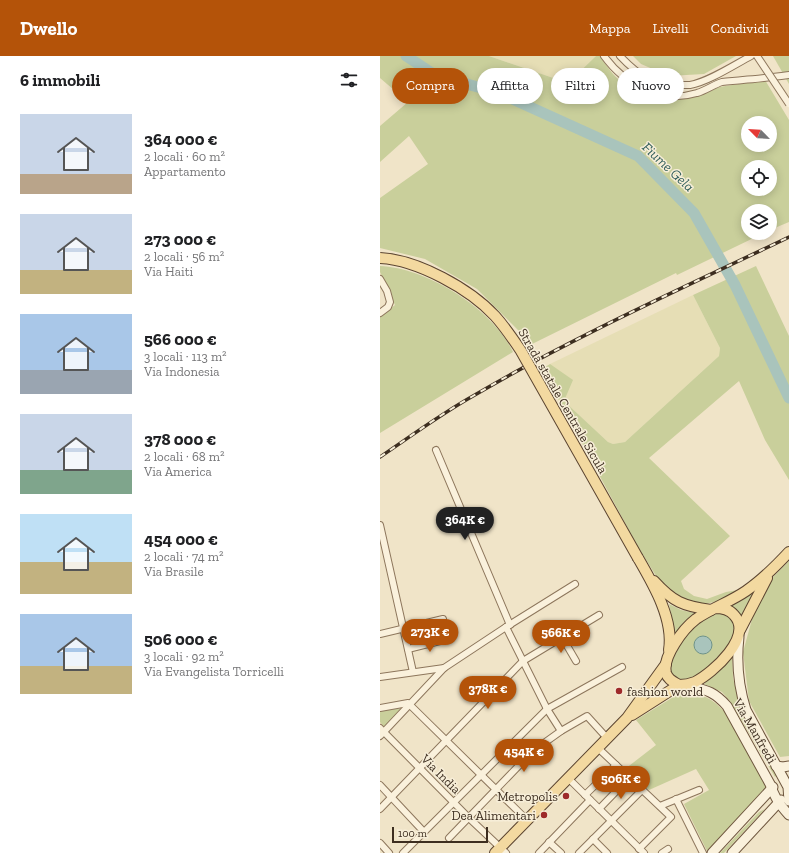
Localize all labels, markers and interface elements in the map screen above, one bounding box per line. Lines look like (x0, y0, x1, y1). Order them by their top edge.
text: Dwello (20, 17, 77, 40)
text: Mappa (589, 20, 630, 37)
text: Livelli (652, 20, 689, 37)
text: Condividi (711, 20, 769, 37)
chip: Compra (392, 68, 469, 104)
chip: Affitta (477, 68, 543, 104)
chip: Filtri (551, 68, 609, 104)
chip: Nuovo (617, 68, 684, 104)
icon: filters (338, 69, 360, 91)
text: 6 immobili (20, 70, 100, 90)
north arrow (741, 116, 777, 152)
map controls (741, 116, 777, 240)
text: 364 000 € (144, 129, 218, 149)
icon: home (52, 130, 100, 178)
water label: Fiume Gela (639, 139, 697, 195)
text: 2 locali · 60 m² (144, 149, 225, 164)
button: locate (741, 160, 777, 196)
text: Appartamento (144, 164, 226, 179)
button: layers (741, 204, 777, 240)
text: 273 000 € (144, 229, 216, 249)
icon: home (52, 230, 100, 278)
text: 2 locali · 56 m² (144, 249, 224, 264)
text: Via Haiti (144, 264, 193, 279)
street label: Strada statale Centrale Sicula (515, 326, 611, 477)
text: 566 000 € (144, 329, 217, 349)
icon: home (52, 330, 100, 378)
text: 3 locali · 113 m² (144, 349, 227, 364)
text: Via Indonesia (144, 364, 220, 379)
text: 378 000 € (144, 429, 216, 449)
icon: home (52, 430, 100, 478)
text: 2 locali · 68 m² (144, 449, 224, 464)
text: Via America (144, 464, 212, 479)
pin: 364K € (432, 507, 498, 541)
text: 364K € (445, 512, 485, 527)
text: 454 000 € (144, 529, 218, 549)
icon: home (52, 530, 100, 578)
text: 2 locali · 74 m² (144, 549, 223, 564)
text: Via Brasile (144, 564, 204, 579)
pin: 273K € (397, 619, 463, 653)
pin: 566K € (528, 620, 594, 654)
text: 273K € (410, 624, 450, 639)
text: 566K € (541, 625, 581, 640)
text: 506 000 € (144, 629, 218, 649)
icon: home (52, 630, 100, 678)
text: 3 locali · 92 m² (144, 649, 224, 664)
text: Via Evangelista Torricelli (144, 664, 284, 679)
pin: 378K € (455, 676, 521, 710)
text: 378K € (468, 681, 508, 696)
place label: fashion world (627, 684, 703, 699)
marker: fashion world (614, 686, 624, 696)
street label: Via Manfredi (730, 695, 780, 766)
pin: 454K € (491, 739, 557, 773)
text: 454K € (504, 744, 544, 759)
street label: Via India (417, 750, 464, 797)
pin: 506K € (588, 766, 654, 800)
text: 506K € (601, 771, 641, 786)
place label: Metropolis (497, 789, 558, 804)
marker: Metropolis (561, 791, 571, 801)
place label: Dea Alimentari (451, 808, 536, 823)
marker: Dea Alimentari (539, 810, 549, 820)
scale bar (392, 825, 488, 844)
text: 100 m (398, 827, 427, 840)

